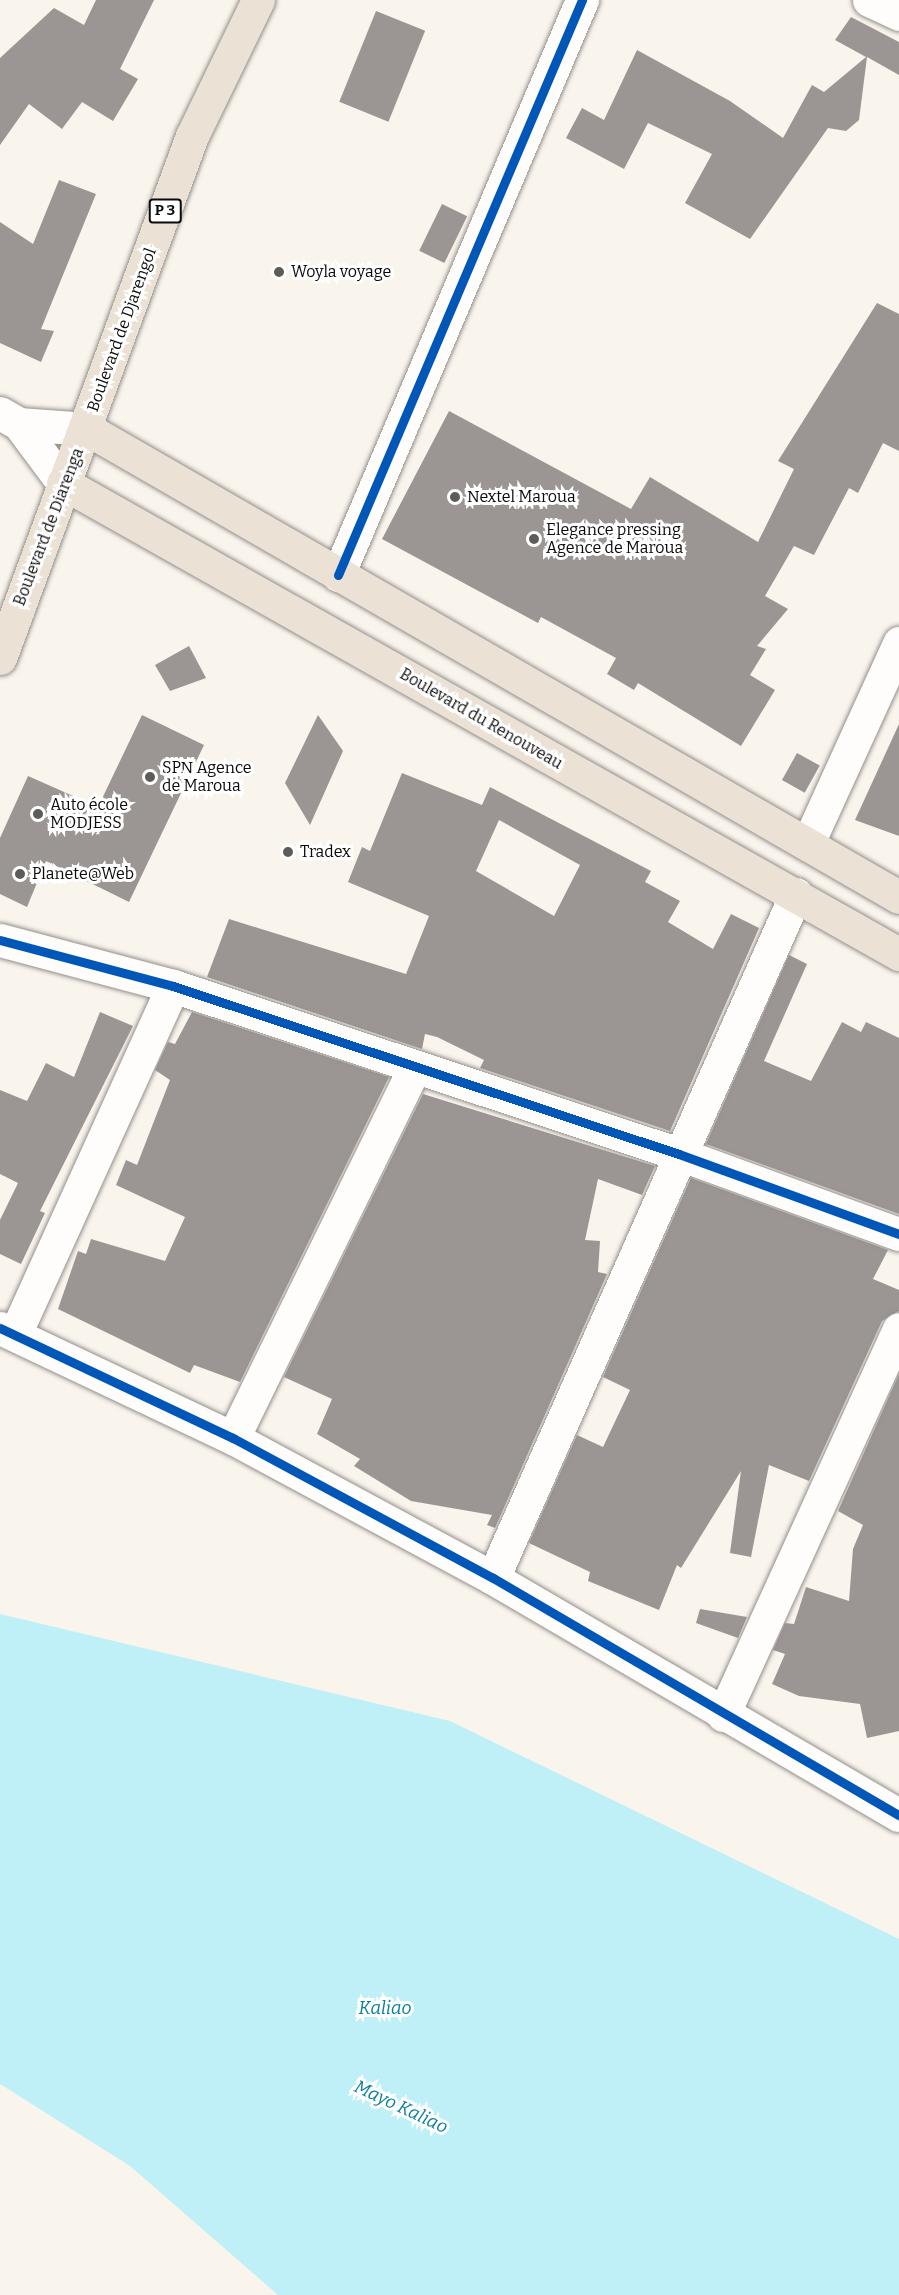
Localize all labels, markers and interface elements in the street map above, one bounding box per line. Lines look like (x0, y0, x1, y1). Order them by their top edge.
road number: P 3 (148, 199, 182, 223)
street label: Boulevard de Djarengol (83, 246, 161, 414)
place label: Woyla voyage (291, 262, 391, 282)
marker: Woyla voyage (272, 265, 286, 279)
street label: Boulevard de Diarenga (10, 445, 88, 609)
place label: Nextel Maroua (467, 487, 576, 507)
marker: Nextel Maroua (448, 490, 462, 504)
place label: Elegance pressing Agence de Maroua (546, 520, 683, 558)
marker: Elegance pressing Agence de Maroua (527, 532, 541, 546)
street label: Boulevard du Renouveau (396, 665, 566, 773)
place label: SPN Agence de Maroua (162, 758, 252, 796)
marker: SPN Agence de Maroua (143, 770, 157, 784)
place label: Auto école MODJESS (50, 795, 128, 833)
marker: Auto école MODJESS (31, 807, 45, 821)
place label: Tradex (300, 842, 351, 862)
marker: Tradex (281, 845, 295, 859)
place label: Planete@Web (32, 864, 134, 884)
marker: Planete@Web (13, 867, 27, 881)
water label: Kaliao (358, 1997, 412, 2019)
water label: Mayo Kaliao (351, 2076, 451, 2138)

